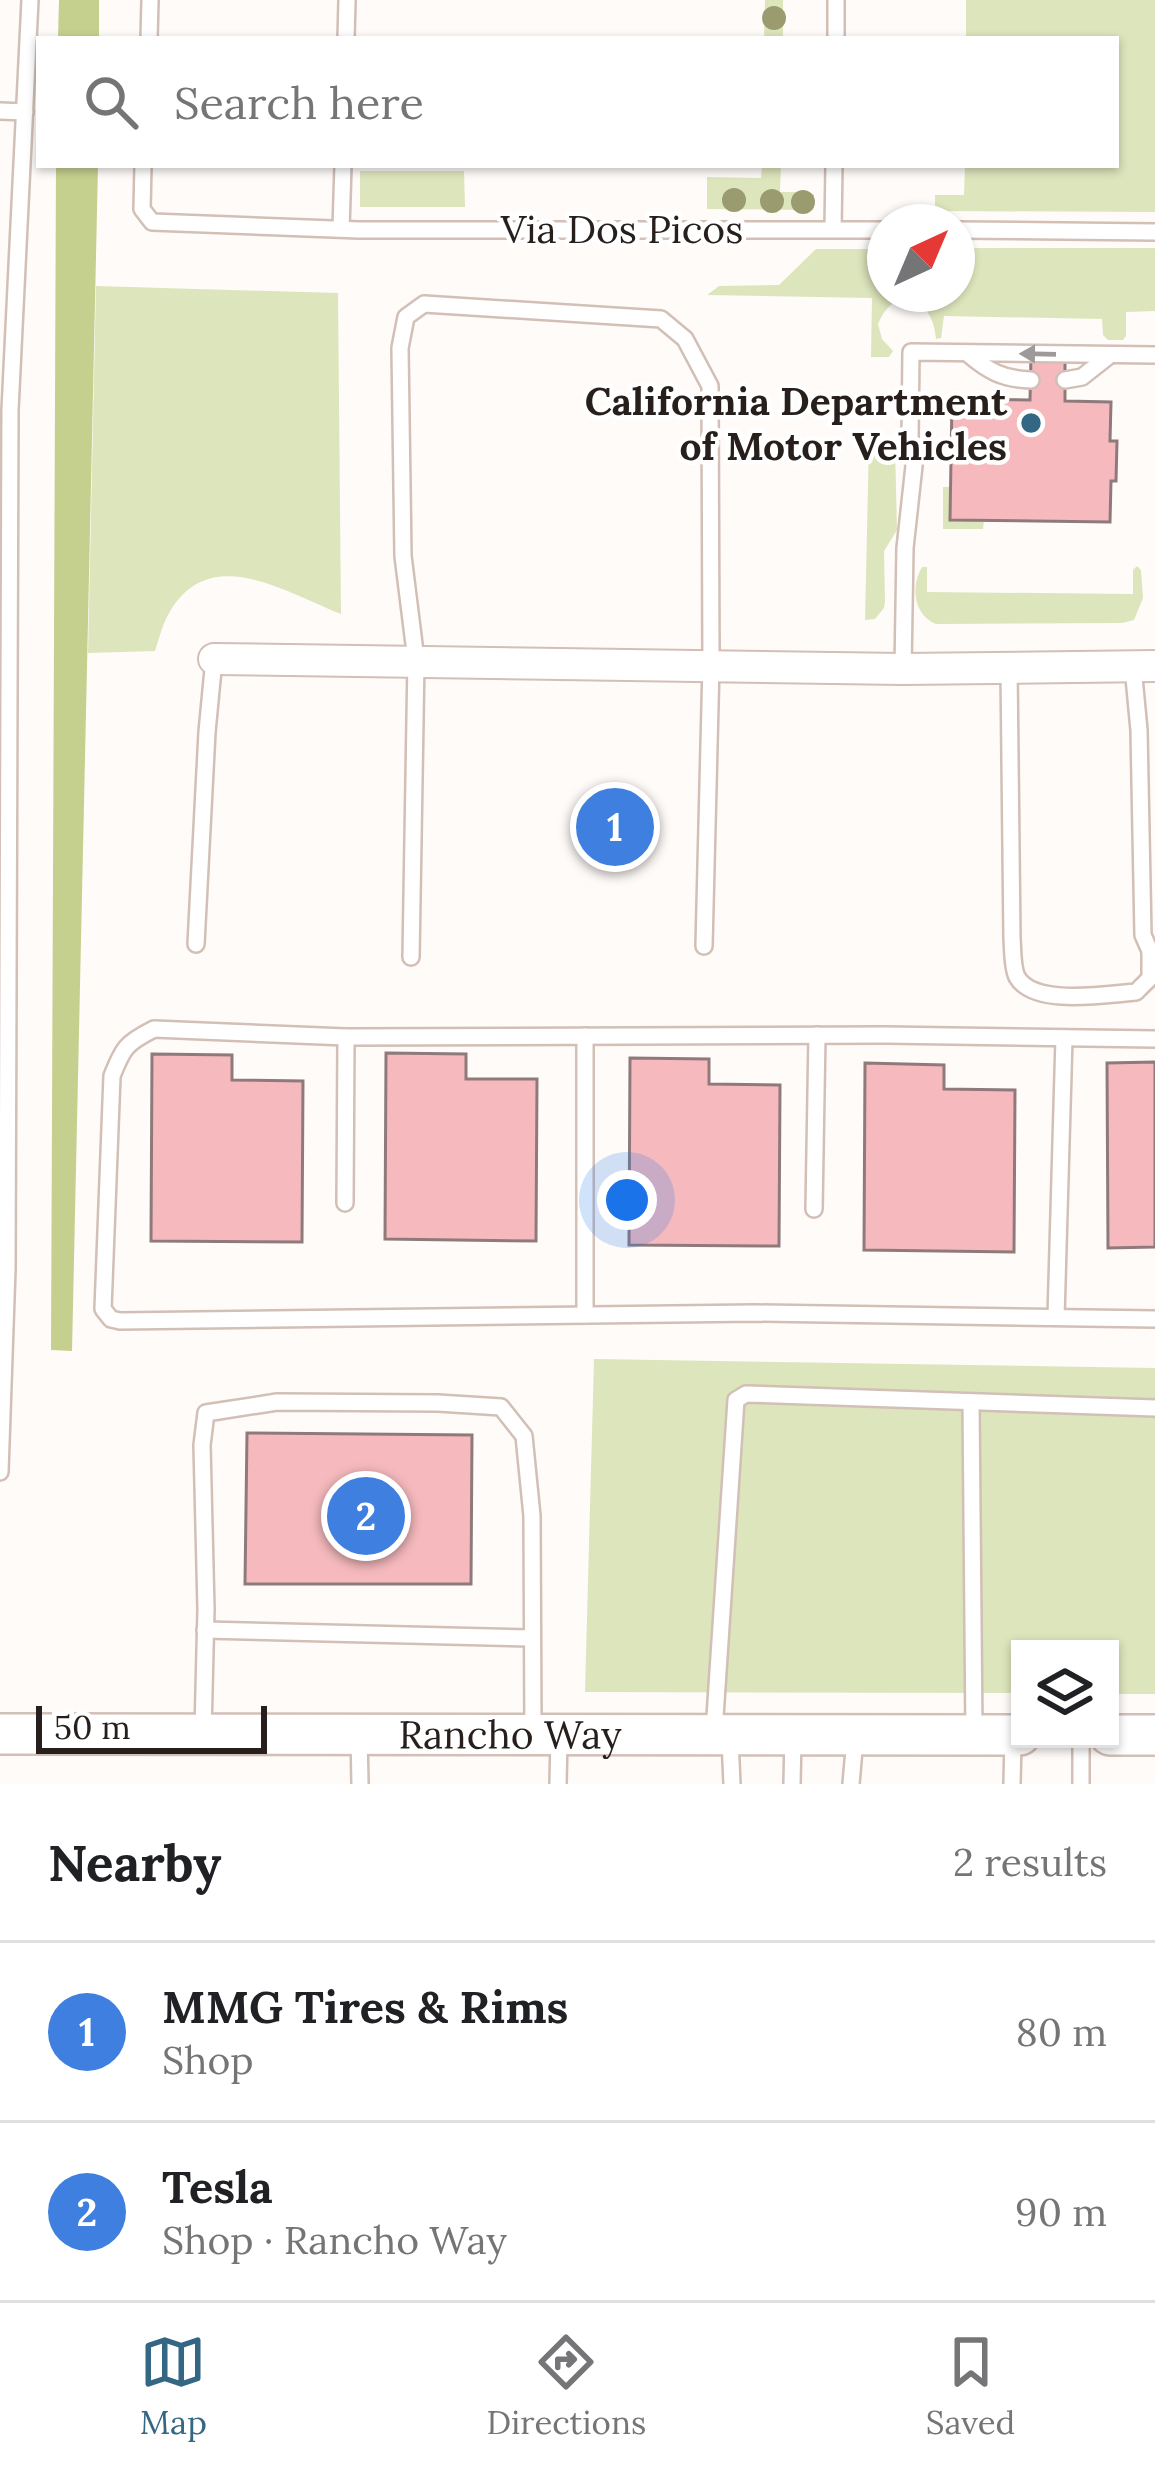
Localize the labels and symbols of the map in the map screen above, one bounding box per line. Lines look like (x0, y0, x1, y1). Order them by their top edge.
street label: Via Dos Picos (500, 204, 743, 254)
north arrow (867, 204, 975, 312)
one-way arrow (1018, 344, 1056, 364)
place label: California Department of Motor Vehicles (585, 376, 1008, 471)
marker: California Department of Motor Vehicles (1018, 410, 1044, 436)
pin: 1 (576, 782, 654, 872)
your location (597, 1170, 657, 1230)
pin: 2 (327, 1471, 405, 1561)
scale bar (36, 1700, 267, 1753)
street label: Rancho Way (398, 1709, 622, 1760)

